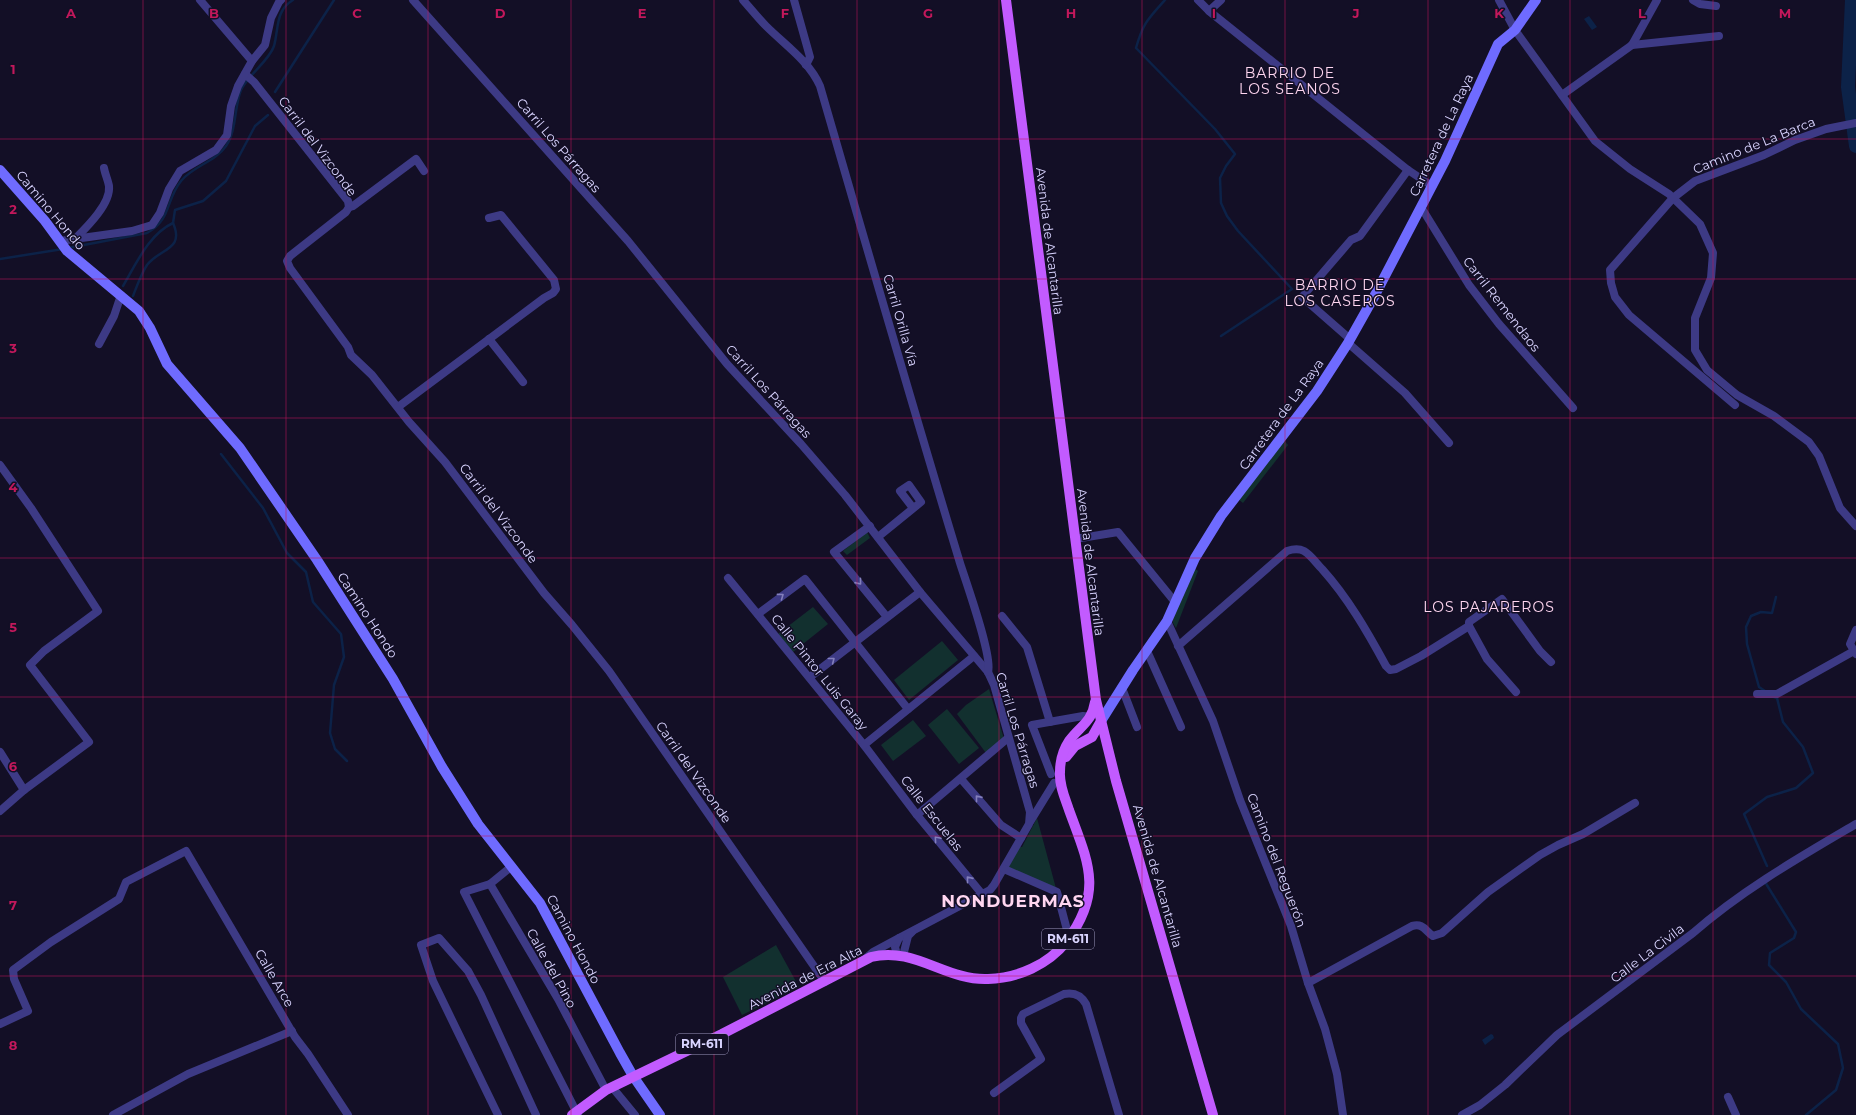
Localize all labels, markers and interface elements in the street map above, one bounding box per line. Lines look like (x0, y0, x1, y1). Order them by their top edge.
text: A (65, 5, 77, 21)
text: B (209, 5, 219, 21)
text: C (352, 5, 362, 21)
text: D (495, 5, 506, 21)
text: E (638, 5, 647, 21)
text: F (781, 5, 789, 21)
text: G (923, 5, 933, 21)
text: H (1066, 5, 1076, 21)
text: I (1212, 5, 1216, 21)
text: J (1351, 5, 1360, 21)
text: K (1494, 5, 1504, 21)
text: L (1638, 5, 1646, 21)
text: M (1779, 5, 1791, 21)
text: 1 (10, 61, 16, 77)
district label: BARRIO DE LOS SEANOS (1239, 64, 1341, 98)
street label: Carretera de La Raya (1406, 71, 1476, 199)
street label: Carril del Vizconde (275, 93, 361, 199)
street label: Carril Los Párragas (514, 94, 604, 196)
street label: Camino de La Barca (1690, 113, 1818, 177)
street label: Avenida de Alcantarilla (1033, 166, 1067, 316)
street label: Camino Hondo (13, 167, 89, 253)
text: 2 (9, 201, 17, 217)
street label: Carril Remendaos (1460, 253, 1544, 355)
street label: Carril Orilla Vía (880, 272, 922, 368)
district label: BARRIO DE LOS CASEROS (1284, 276, 1396, 310)
text: 3 (8, 340, 17, 356)
street label: Carril Los Párragas (723, 341, 815, 441)
street label: Carretera de La Raya (1235, 355, 1327, 473)
street label: Carril del Vizconde (456, 460, 542, 566)
text: 4 (9, 479, 18, 495)
street label: Avenida de Alcantarilla (1074, 487, 1108, 637)
street label: Camino Hondo (334, 569, 402, 661)
one-way arrow (854, 578, 861, 585)
one-way arrow (777, 594, 784, 601)
district label: LOS PAJAREROS (1423, 598, 1555, 616)
street label: Calle Pintor Luis Garay (768, 611, 872, 734)
text: 5 (9, 619, 17, 635)
one-way arrow (828, 657, 835, 664)
street label: Carril Los Párragas (993, 670, 1043, 790)
street label: Carril del Vizconde (653, 718, 735, 826)
text: 6 (9, 758, 18, 774)
street label: Calle Escuelas (898, 772, 966, 854)
street label: Camino del Reguerón (1244, 791, 1310, 929)
one-way arrow (975, 796, 982, 803)
street label: Avenida de Alcantarilla (1130, 802, 1186, 950)
one-way arrow (934, 837, 941, 844)
one-way arrow (967, 876, 974, 884)
district label: NONDUERMAS (941, 891, 1085, 911)
street label: Camino Hondo (544, 892, 604, 986)
text: 7 (9, 897, 17, 913)
street label: Calle La Civila (1607, 920, 1687, 986)
street label: Calle del Pino (524, 925, 580, 1011)
road number: RM-611 (1042, 929, 1094, 949)
street label: Avenida de Era Alta (745, 941, 865, 1013)
street label: Calle Arce (252, 946, 298, 1010)
road number: RM-611 (676, 1034, 728, 1054)
text: 8 (9, 1037, 18, 1053)

